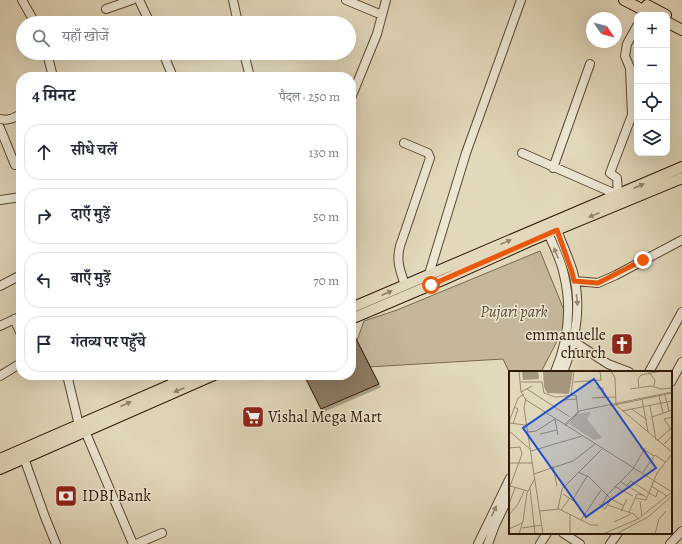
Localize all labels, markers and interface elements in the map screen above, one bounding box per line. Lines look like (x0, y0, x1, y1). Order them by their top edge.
north arrow (586, 12, 622, 48)
map controls (634, 12, 670, 156)
button: + (634, 12, 670, 48)
search box (16, 16, 356, 60)
text: यहाँ खोजें (62, 26, 109, 46)
icon: search (30, 27, 52, 49)
button: − (634, 48, 670, 84)
text: 4 मिनट (32, 84, 75, 107)
button: locate (634, 84, 670, 120)
text: पैदल · 250 m (279, 88, 340, 105)
button: layers (634, 120, 670, 156)
text: सीधे चलें (71, 140, 117, 160)
icon: ahead (33, 141, 55, 163)
text: 130 m (309, 144, 339, 161)
one-way arrow (633, 183, 645, 189)
text: दाएँ मुड़ें (71, 204, 110, 224)
icon: right (33, 205, 55, 227)
text: 50 m (313, 208, 339, 225)
one-way arrow (589, 212, 600, 218)
one-way arrow (501, 239, 512, 245)
one-way arrow (552, 246, 558, 258)
route end (634, 251, 652, 269)
text: बाएँ मुड़ें (71, 268, 111, 288)
icon: left (33, 269, 55, 291)
text: 70 m (313, 272, 339, 289)
route start (422, 276, 440, 294)
one-way arrow (381, 290, 392, 296)
one-way arrow (574, 294, 580, 306)
park label: Pujari park (480, 301, 548, 323)
place label: emmanuelle church (525, 324, 606, 364)
church icon: emmanuelle church (609, 331, 635, 357)
text: गंतव्य पर पहुँचे (71, 332, 146, 352)
icon: arrive (33, 333, 55, 355)
inset map (509, 371, 672, 534)
one-way arrow (172, 388, 184, 394)
one-way arrow (120, 401, 131, 407)
supermarket icon: Vishal Mega Mart (240, 404, 266, 430)
place label: Vishal Mega Mart (267, 406, 382, 428)
bank icon: IDBI Bank (53, 483, 79, 509)
place label: IDBI Bank (82, 485, 151, 507)
one-way arrow (491, 505, 497, 516)

